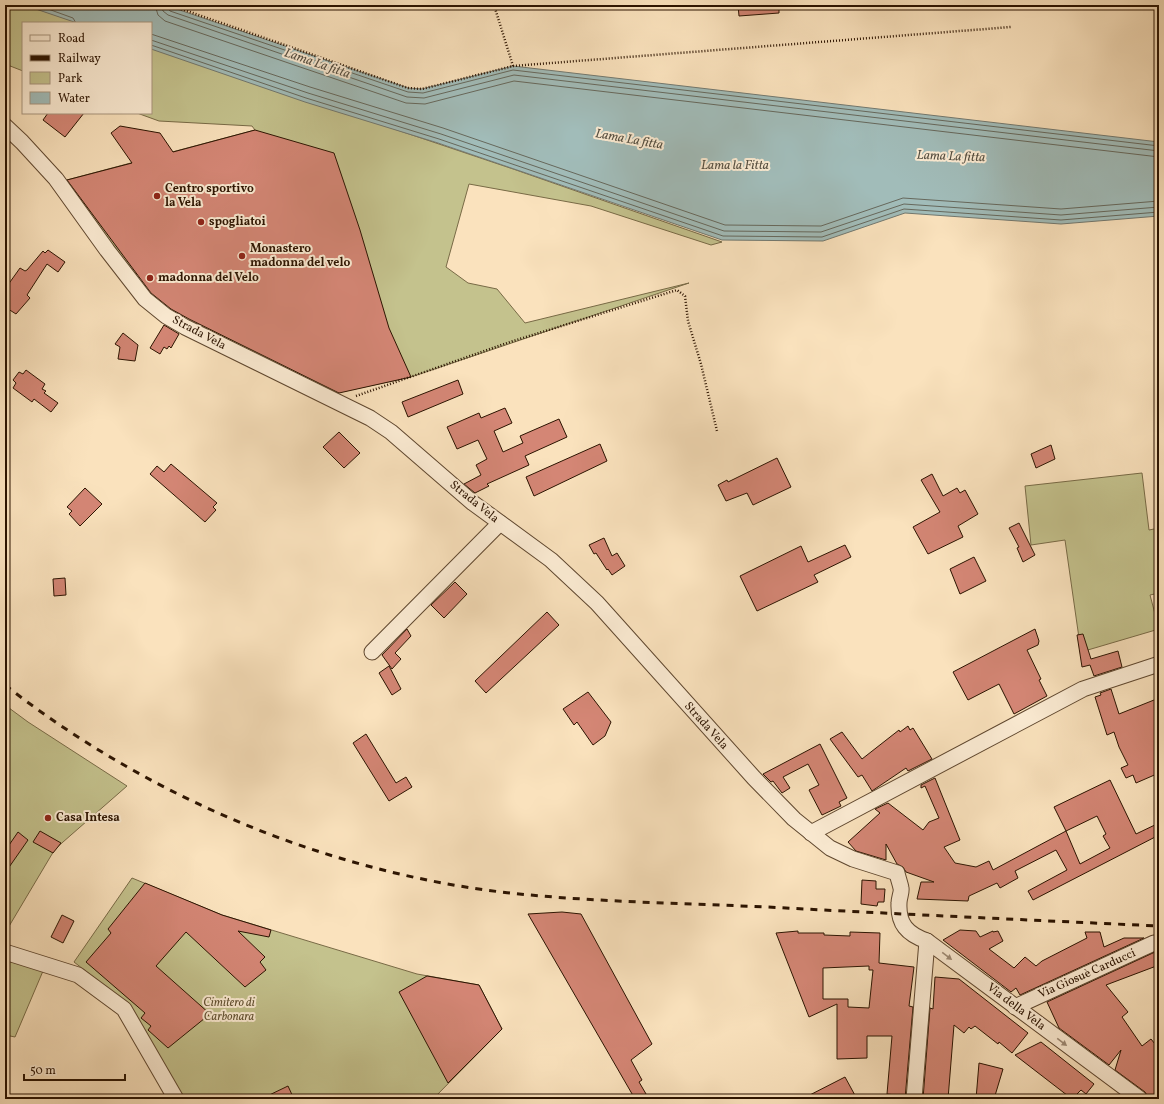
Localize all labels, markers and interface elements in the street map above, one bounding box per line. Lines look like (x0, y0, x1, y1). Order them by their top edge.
legend (22, 22, 152, 114)
text: Road (58, 31, 85, 47)
water label: Lama La fitta (282, 44, 352, 84)
text: Railway (58, 51, 101, 67)
text: Park (58, 71, 83, 87)
text: Water (58, 91, 90, 107)
water label: Lama La fitta (594, 125, 664, 155)
water label: Lama La fitta (916, 147, 986, 167)
water label: Lama la Fitta (701, 157, 769, 175)
place label: Centro sportivo la Vela (165, 181, 254, 211)
marker: Centro sportivo la Vela (152, 191, 162, 201)
place label: spogliatoi (209, 214, 266, 230)
marker: spogliatoi (196, 217, 206, 227)
place label: Monastero madonna del velo (250, 241, 350, 271)
marker: Monastero madonna del velo (237, 251, 247, 261)
place label: madonna del Velo (158, 270, 259, 286)
marker: madonna del Velo (145, 273, 155, 283)
street label: Strada Vela (169, 312, 229, 354)
street label: Strada Vela (446, 477, 502, 527)
street label: Strada Vela (680, 699, 732, 753)
place label: Casa Intesa (56, 810, 120, 826)
marker: Casa Intesa (43, 813, 53, 823)
street label: Via Giosuè Carducci (1036, 945, 1139, 1003)
one-way arrow (941, 951, 952, 960)
street label: Via della Vela (983, 980, 1049, 1034)
park label: Cimitero di Carbonara (203, 995, 256, 1025)
one-way arrow (1057, 1037, 1068, 1046)
scale bar (24, 1056, 125, 1082)
text: 50 m (30, 1063, 56, 1079)

